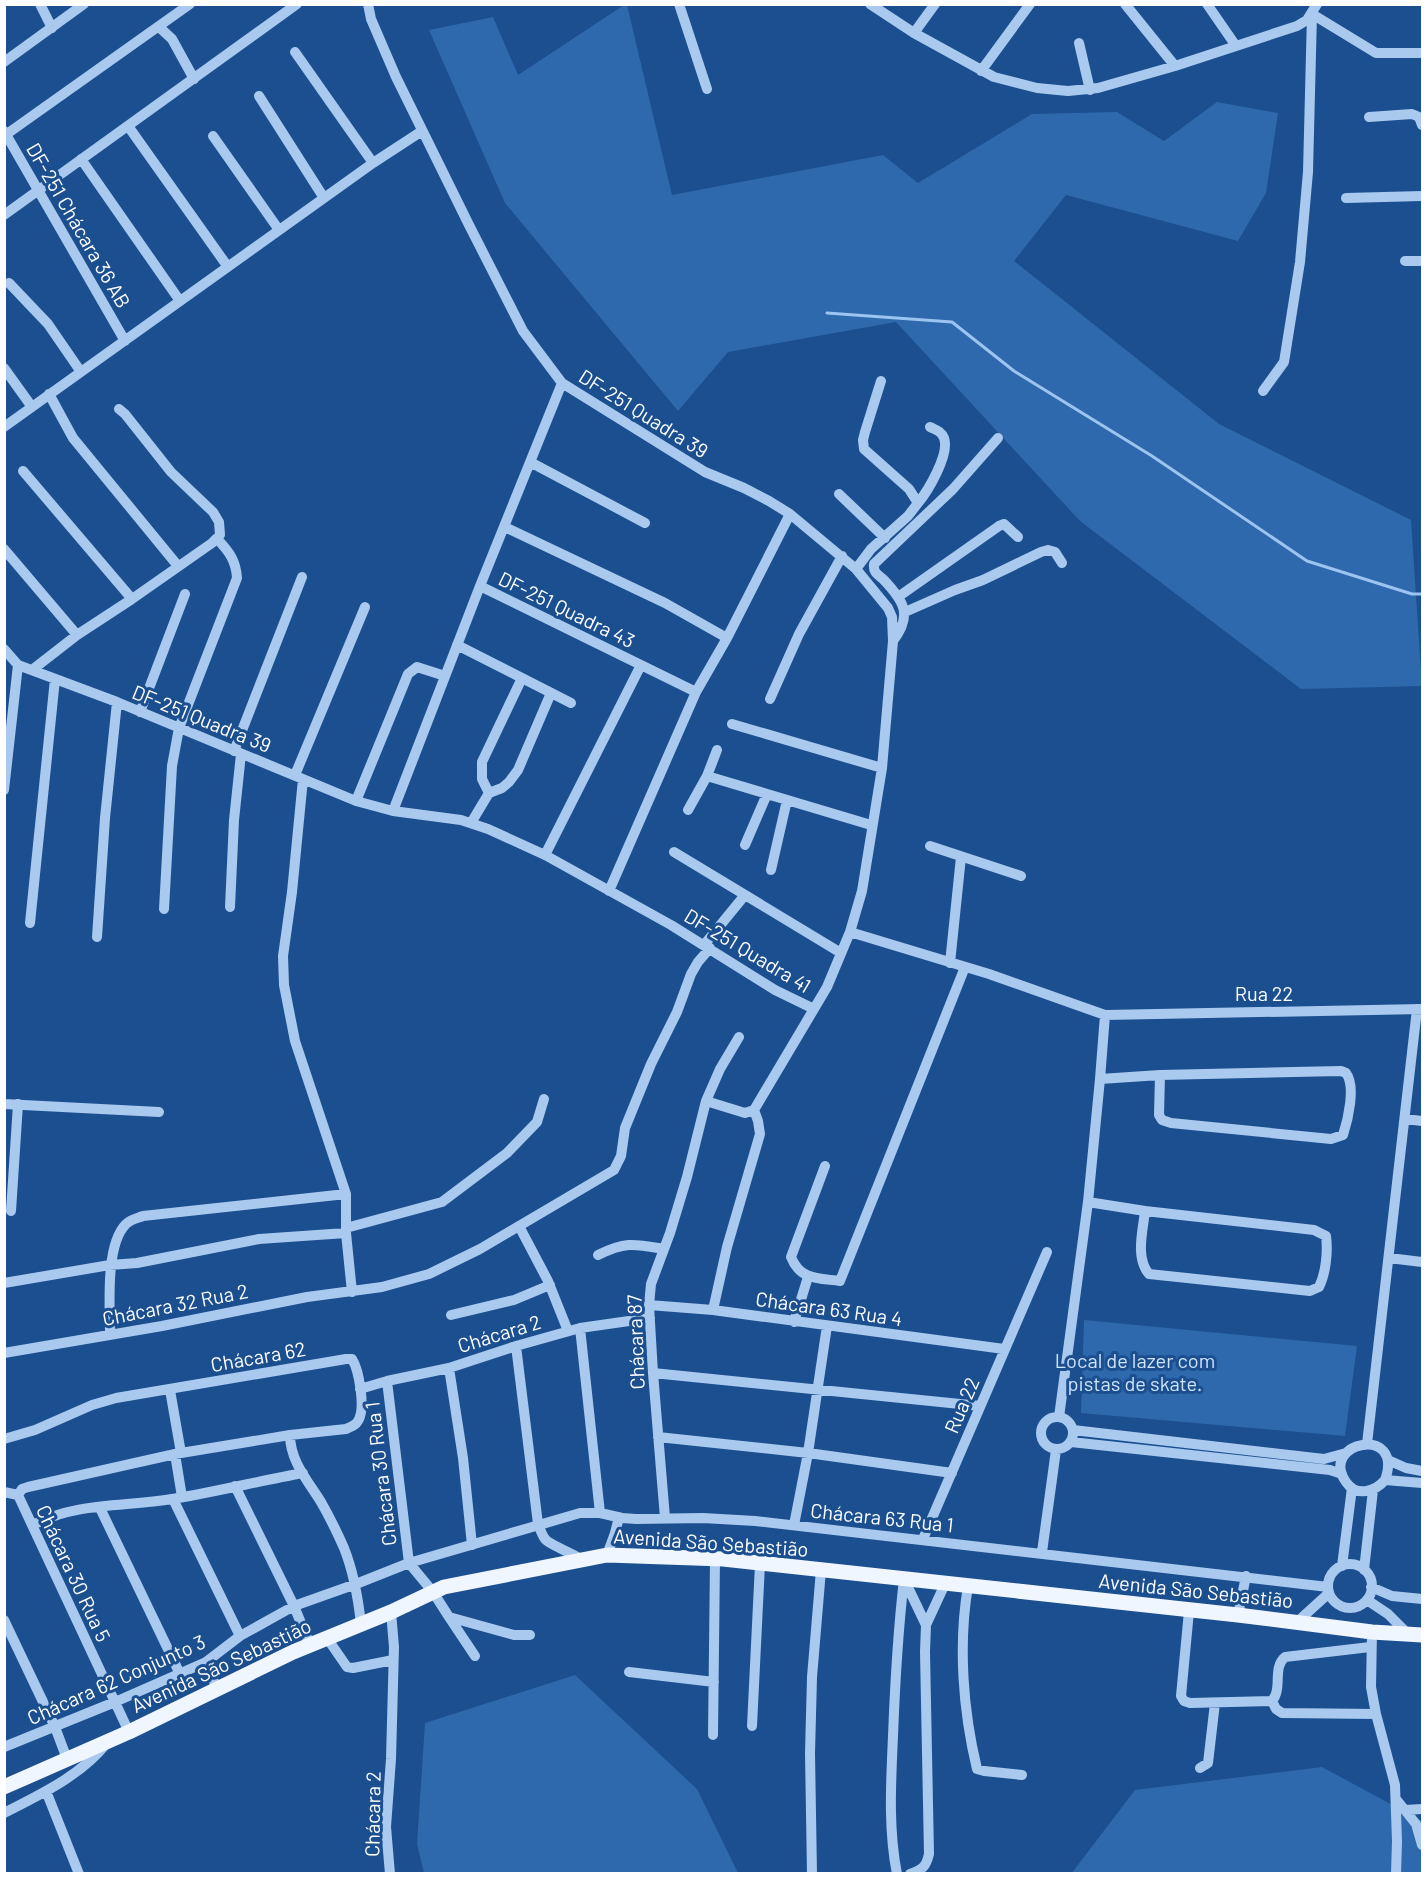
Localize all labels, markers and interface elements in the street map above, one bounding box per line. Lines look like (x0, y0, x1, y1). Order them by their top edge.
street label: DF-251 Chácara 36 AB (22, 138, 136, 312)
street label: DF-251 Quadra 39 (575, 364, 713, 462)
street label: DF-251 Quadra 43 (495, 566, 639, 652)
street label: DF-251 Quadra 39 (129, 679, 275, 757)
street label: DF-251 Quadra 41 (680, 903, 816, 997)
street label: Rua 22 (1235, 981, 1293, 1005)
street label: Chácara 32 Rua 2 (100, 1278, 250, 1330)
street label: Chácara 63 Rua 4 (754, 1286, 904, 1330)
street label: Chácara 87 (621, 1294, 649, 1390)
street label: Chácara 2 (454, 1309, 544, 1357)
street label: Chácara 62 (209, 1336, 307, 1376)
park label: Local de lazer com pistas de skate. (1055, 1348, 1215, 1395)
street label: Rua 22 (939, 1373, 983, 1437)
street label: Chácara 30 Rua 1 (359, 1401, 401, 1547)
street label: Chácara 63 Rua 1 (809, 1498, 955, 1536)
street label: Chácara 30 Rua 5 (32, 1501, 116, 1645)
street label: Avenida São Sebastião (613, 1523, 809, 1561)
street label: Avenida São Sebastião (1098, 1568, 1294, 1612)
street label: Avenida São Sebastião (127, 1613, 315, 1717)
street label: Chácara 62 Conjunto 3 (23, 1629, 209, 1729)
street label: Chácara 2 (359, 1771, 385, 1857)

